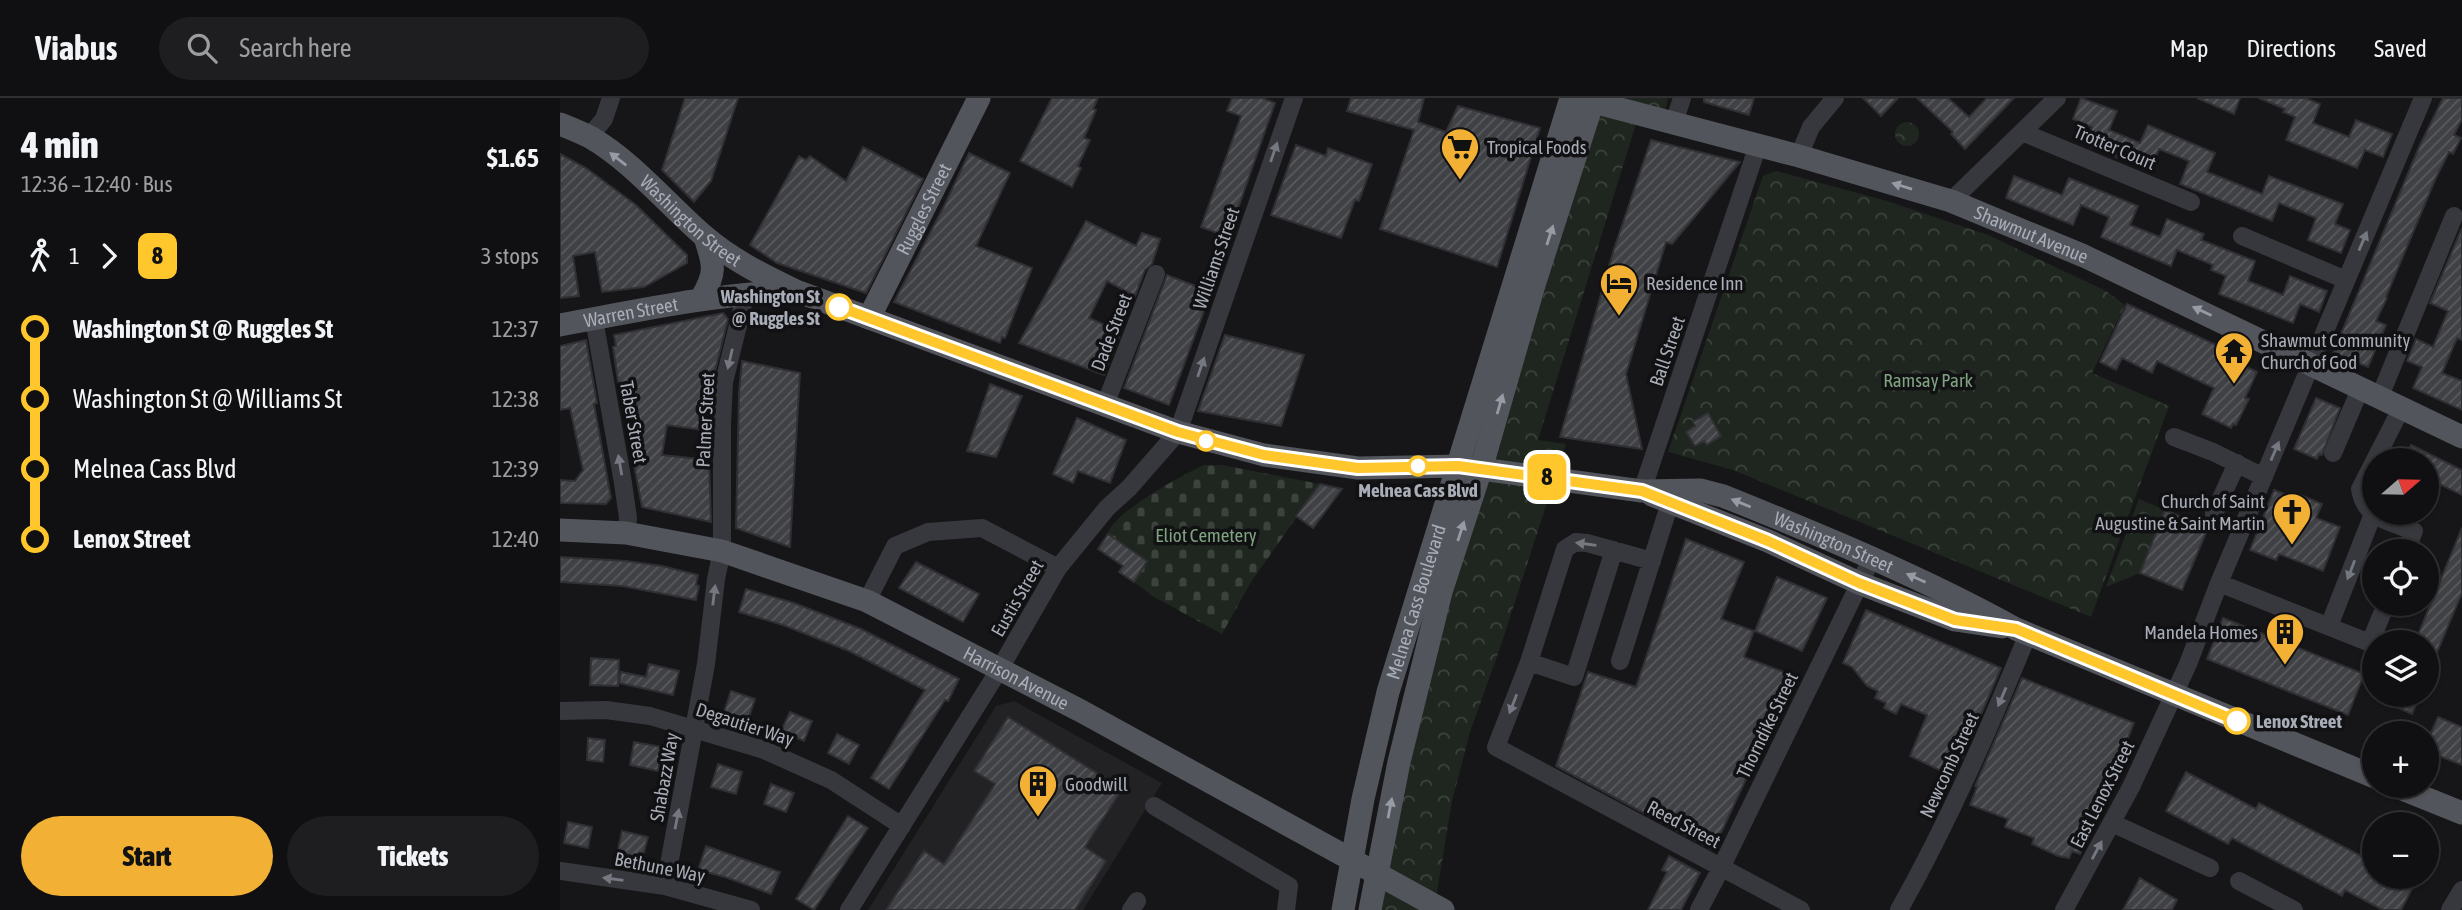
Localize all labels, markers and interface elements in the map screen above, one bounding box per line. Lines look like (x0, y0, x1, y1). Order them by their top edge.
search box (159, 17, 649, 80)
text: Viabus (35, 29, 117, 67)
icon: search (183, 29, 221, 67)
text: Search here (239, 33, 352, 63)
text: Map (2170, 35, 2208, 62)
text: Directions (2246, 35, 2336, 62)
text: Saved (2374, 35, 2427, 62)
street label: Trotter Court (2071, 120, 2159, 174)
text: 4 min (21, 123, 99, 166)
supermarket icon: Tropical Foods (1439, 126, 1481, 181)
place label: Tropical Foods (1487, 136, 1587, 158)
one-way arrow (1269, 142, 1280, 163)
text: $1.65 (487, 143, 539, 173)
one-way arrow (610, 151, 628, 166)
street label: Ruggles Street (892, 160, 956, 258)
street label: Washington Street (636, 170, 745, 271)
text: 12:36 – 12:40 · Bus (21, 171, 173, 197)
one-way arrow (1891, 181, 1912, 191)
street label: Shawmut Avenue (1971, 201, 2092, 268)
street label: Williams Street (1188, 204, 1244, 312)
one-way arrow (1546, 224, 1556, 245)
one-way arrow (2357, 231, 2369, 251)
icon: walk (21, 237, 59, 275)
icon: forward (90, 237, 128, 275)
text: 8 (152, 242, 163, 269)
text: 1 (69, 243, 80, 269)
text: 3 stops (481, 243, 539, 269)
hotel icon: Residence Inn (1598, 262, 1640, 317)
place label: Residence Inn (1646, 272, 1744, 294)
place label: Washington St @ Ruggles St (720, 285, 821, 329)
street label: Dade Street (1086, 290, 1136, 374)
street label: Warren Street (582, 293, 680, 331)
marker: Washington St @ Ruggles St (826, 294, 852, 320)
one-way arrow (2192, 306, 2212, 317)
street label: Ball Street (1645, 313, 1689, 389)
text: Washington St @ Ruggles St (73, 314, 333, 344)
text: 12:37 (492, 316, 539, 342)
place label: Shawmut Community Church of God (2261, 329, 2410, 373)
temple icon: Shawmut Community Church of God (2213, 330, 2255, 385)
one-way arrow (724, 348, 735, 370)
one-way arrow (1196, 357, 1207, 378)
park label: Ramsay Park (1883, 369, 1973, 391)
street label: Palmer Street (692, 372, 718, 468)
street label: Taber Street (616, 379, 652, 465)
text: Washington St @ Williams St (73, 384, 343, 414)
text: 12:38 (492, 386, 539, 412)
one-way arrow (1495, 393, 1505, 414)
unlabelled marker (1196, 431, 1216, 451)
one-way arrow (2270, 440, 2281, 461)
north arrow (2362, 448, 2440, 525)
map controls (2362, 448, 2439, 889)
text: Melnea Cass Blvd (73, 454, 237, 484)
one-way arrow (614, 454, 625, 476)
line badge: 8 (1524, 454, 1570, 500)
text: 12:39 (492, 456, 539, 482)
marker: Melnea Cass Blvd (1408, 456, 1428, 476)
text: 8 (1541, 463, 1553, 490)
place label: Melnea Cass Blvd (1358, 479, 1478, 501)
place label: Church of Saint Augustine & Saint Martin (2095, 490, 2265, 534)
church icon: Church of Saint Augustine & Saint Martin (2271, 491, 2313, 546)
one-way arrow (1731, 497, 1752, 508)
street label: Washington Street (1771, 507, 1897, 577)
one-way arrow (1456, 520, 1466, 541)
street label: Melnea Cass Boulevard (1382, 522, 1450, 682)
text: Lenox Street (73, 524, 191, 554)
park label: Eliot Cemetery (1155, 524, 1257, 546)
text: 12:40 (492, 526, 539, 552)
one-way arrow (1575, 539, 1597, 550)
button: locate (2362, 539, 2439, 616)
street label: Eustis Street (986, 556, 1048, 640)
one-way arrow (2345, 560, 2356, 581)
one-way arrow (1905, 572, 1926, 583)
one-way arrow (709, 584, 720, 606)
building icon: Mandela Homes (2264, 611, 2306, 666)
place label: Mandela Homes (2144, 621, 2258, 643)
button: layers (2362, 630, 2439, 707)
street label: Harrison Avenue (960, 642, 1073, 714)
street label: Thorndike Street (1732, 668, 1802, 782)
one-way arrow (1997, 687, 2008, 708)
one-way arrow (1507, 694, 1518, 715)
street label: Degautier Way (693, 698, 797, 750)
marker: Lenox Street (2224, 708, 2250, 734)
street label: Newcomb Street (1915, 709, 1983, 821)
place label: Lenox Street (2256, 710, 2342, 732)
button: + (2362, 721, 2439, 798)
street label: Shabazz Way (645, 731, 683, 823)
street label: East Lenox Street (2065, 737, 2139, 851)
building icon: Goodwill (1017, 763, 1059, 818)
place label: Goodwill (1065, 773, 1128, 795)
street label: Reed Street (1644, 796, 1724, 852)
one-way arrow (1385, 797, 1396, 819)
one-way arrow (672, 808, 683, 830)
button: − (2362, 812, 2439, 889)
button: Start (21, 816, 273, 896)
button: Tickets (287, 816, 539, 896)
one-way arrow (2091, 841, 2103, 860)
street label: Bethune Way (613, 847, 707, 887)
one-way arrow (602, 873, 624, 884)

